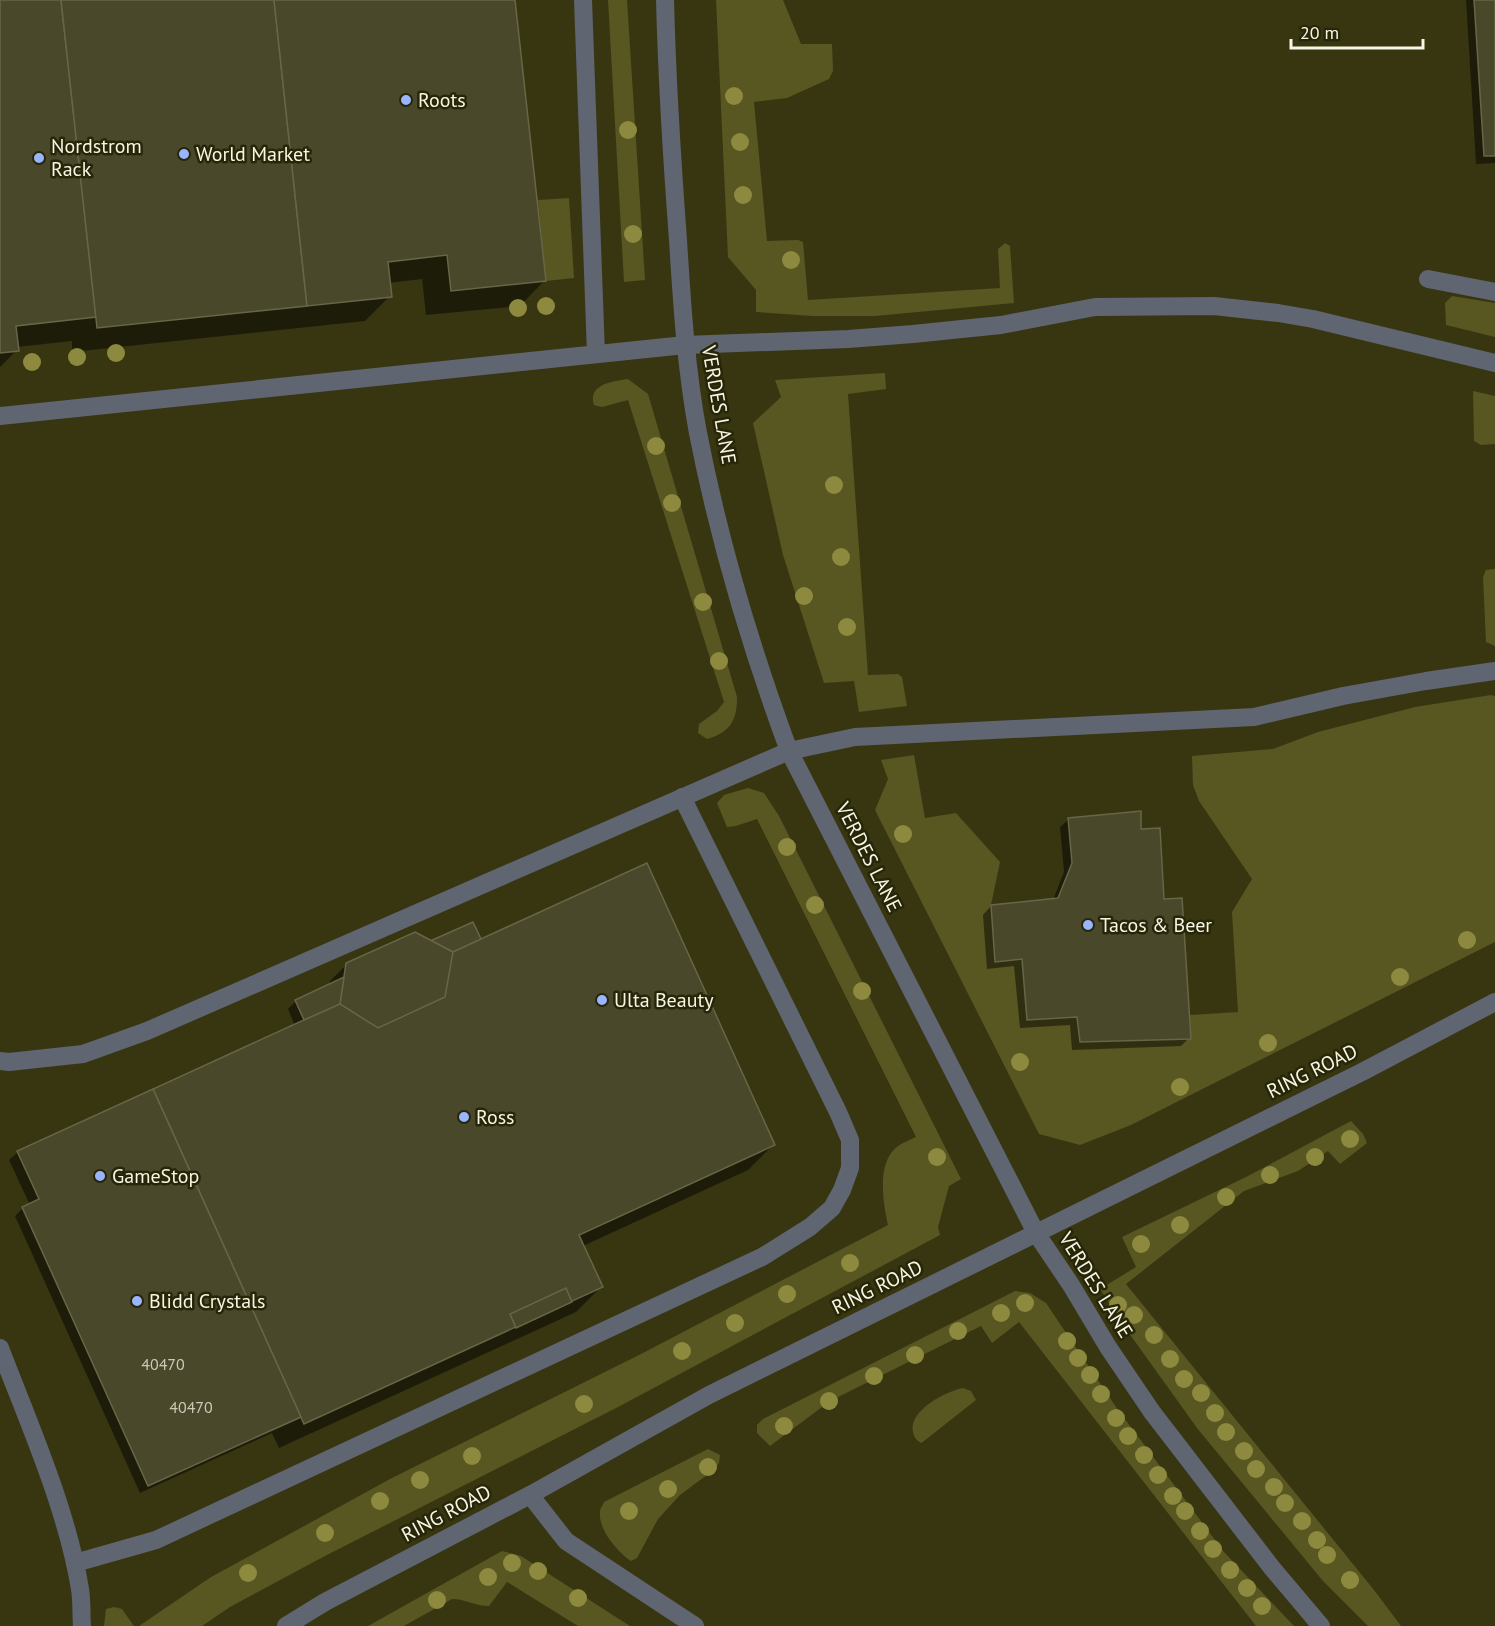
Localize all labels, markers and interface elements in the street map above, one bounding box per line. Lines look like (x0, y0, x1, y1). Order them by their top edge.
scale bar (1291, 12, 1423, 50)
text: 20 m (1300, 21, 1339, 44)
place label: Roots (418, 87, 466, 113)
marker: Roots (399, 93, 413, 107)
place label: Nordstrom Rack (51, 133, 142, 182)
place label: World Market (196, 141, 310, 167)
marker: World Market (177, 147, 191, 161)
marker: Nordstrom Rack (32, 151, 46, 165)
street label: VERDES LANE (696, 343, 742, 466)
street label: VERDES LANE (830, 797, 908, 916)
place label: Tacos & Beer (1100, 912, 1212, 938)
marker: Tacos & Beer (1081, 918, 1095, 932)
place label: Ulta Beauty (614, 987, 714, 1013)
marker: Ulta Beauty (595, 993, 609, 1007)
street label: RING ROAD (1262, 1038, 1362, 1104)
place label: Ross (476, 1104, 515, 1130)
marker: Ross (457, 1110, 471, 1124)
place label: GameStop (112, 1163, 199, 1189)
marker: GameStop (93, 1169, 107, 1183)
street label: VERDES LANE (1053, 1226, 1139, 1343)
street label: RING ROAD (827, 1254, 927, 1320)
place label: Blidd Crystals (149, 1288, 265, 1314)
marker: Blidd Crystals (130, 1294, 144, 1308)
house number: 40470 (141, 1354, 185, 1374)
house number: 40470 (169, 1397, 213, 1417)
street label: RING ROAD (397, 1479, 495, 1547)

